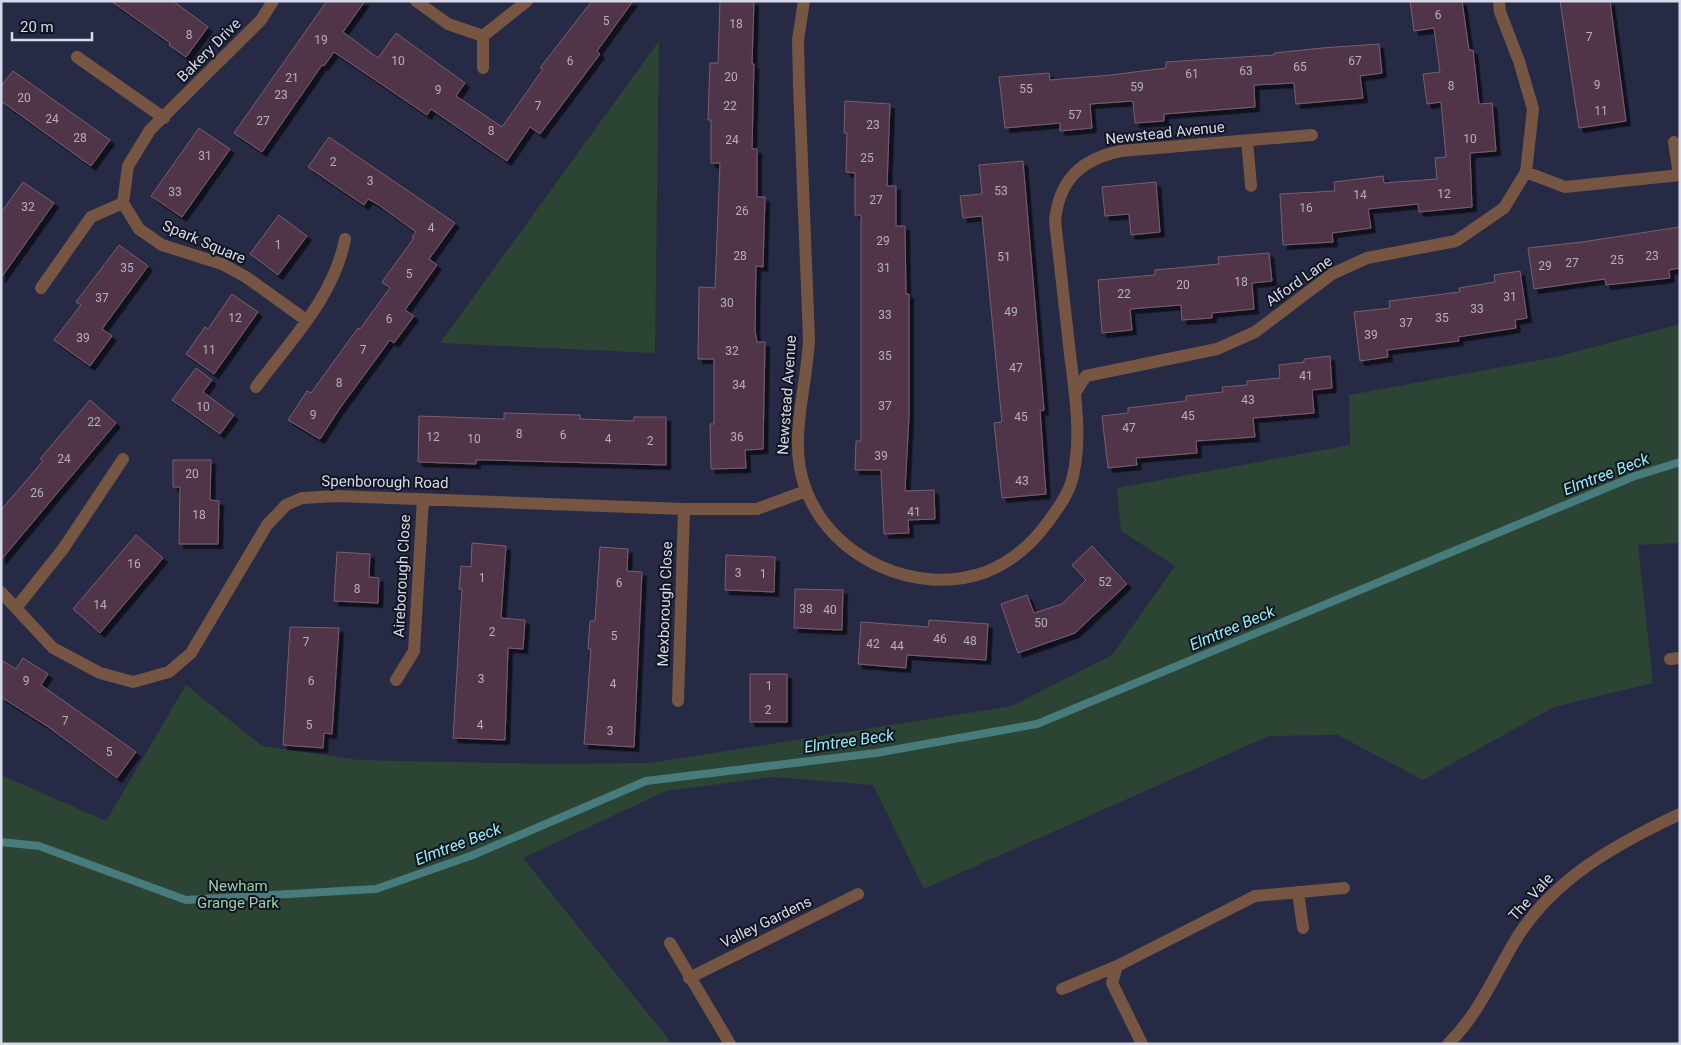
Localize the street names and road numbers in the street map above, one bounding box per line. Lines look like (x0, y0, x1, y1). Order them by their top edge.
street label: Bakery Drive (173, 14, 245, 86)
street label: Newstead Avenue (1104, 118, 1226, 148)
street label: Spark Square (160, 216, 248, 268)
street label: Alford Lane (1262, 252, 1336, 310)
street label: Newstead Avenue (774, 335, 800, 455)
street label: Spenborough Road (321, 472, 449, 492)
street label: Aireborough Close (390, 514, 414, 638)
street label: Mexborough Close (654, 541, 676, 667)
street label: The Vale (1505, 869, 1557, 925)
street label: Valley Gardens (718, 892, 814, 952)

